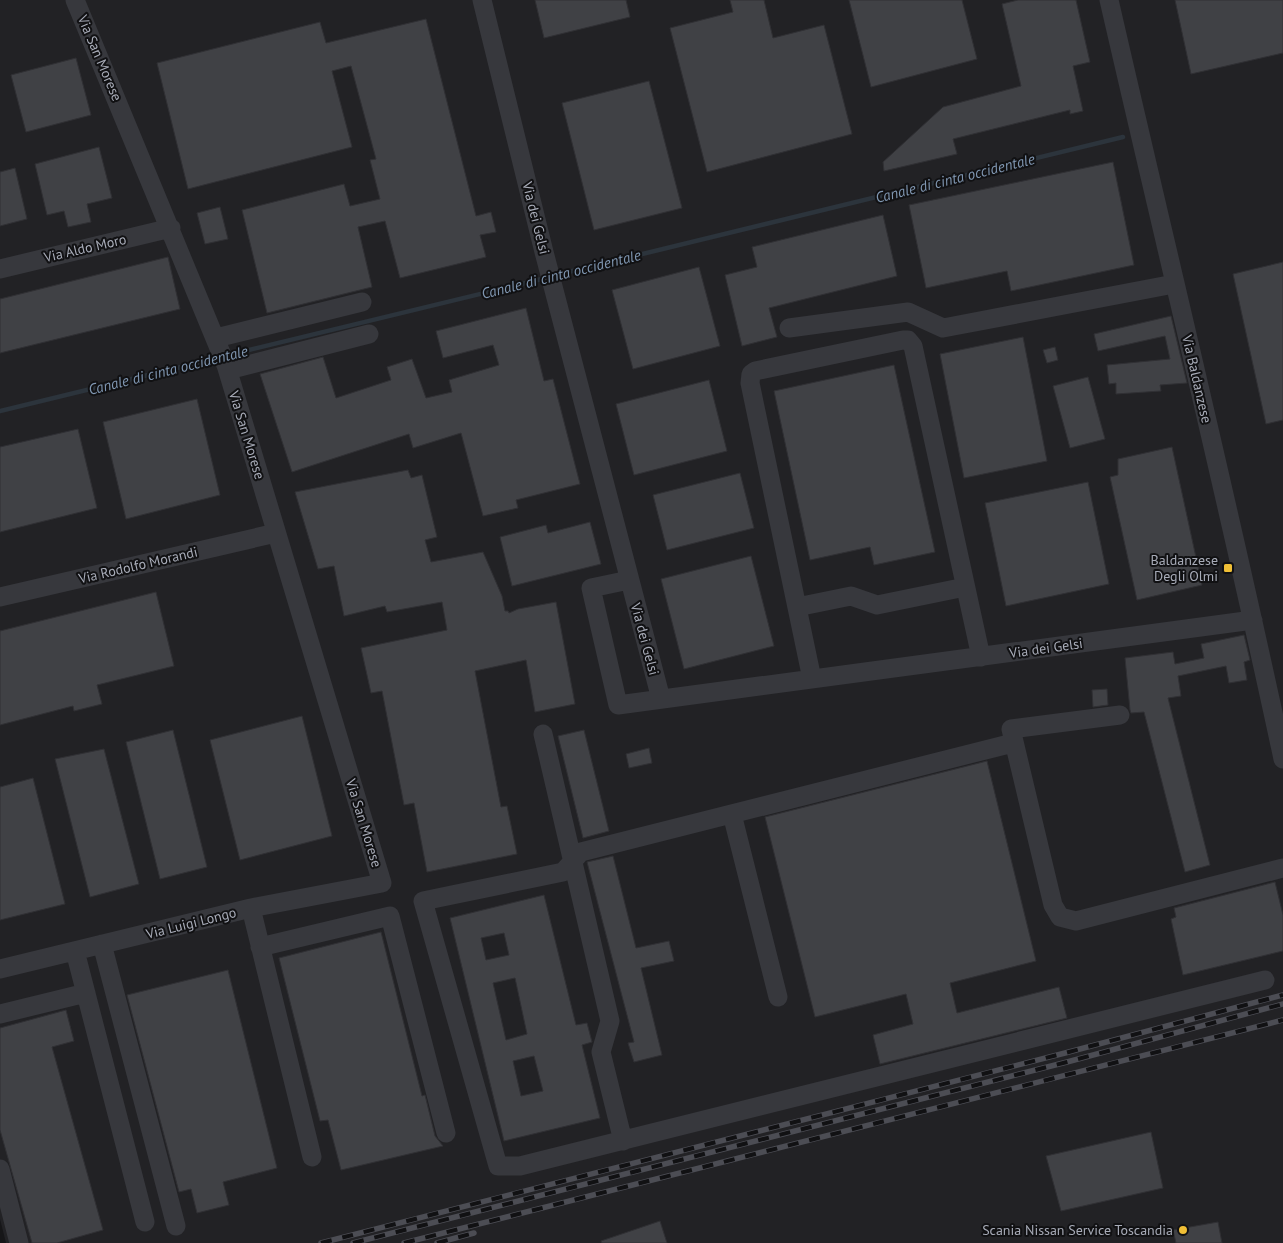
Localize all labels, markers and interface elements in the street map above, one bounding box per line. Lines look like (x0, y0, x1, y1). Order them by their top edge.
street label: Via San Morese (73, 11, 126, 104)
water label: Canale di cinta occidentale (873, 149, 1037, 207)
street label: Via dei Gelsi (518, 179, 554, 256)
street label: Via Aldo Moro (41, 230, 128, 266)
water label: Canale di cinta occidentale (479, 245, 643, 303)
street label: Via Baldanzese (1178, 332, 1216, 425)
water label: Canale di cinta occidentale (86, 341, 250, 399)
street label: Via San Morese (225, 388, 269, 481)
street label: Via Rodolfo Morandi (76, 543, 199, 588)
place label: Baldanzese Degli Olmi (1151, 551, 1218, 585)
marker: Baldanzese Degli Olmi (1222, 562, 1234, 574)
street label: Via dei Gelsi (626, 600, 663, 677)
street label: Via dei Gelsi (1007, 634, 1084, 662)
street label: Via San Morese (342, 776, 386, 869)
street label: Via Luigi Longo (143, 903, 238, 943)
place label: Scania Nissan Service Toscandia (982, 1221, 1173, 1239)
marker: Scania Nissan Service Toscandia (1177, 1224, 1189, 1236)

